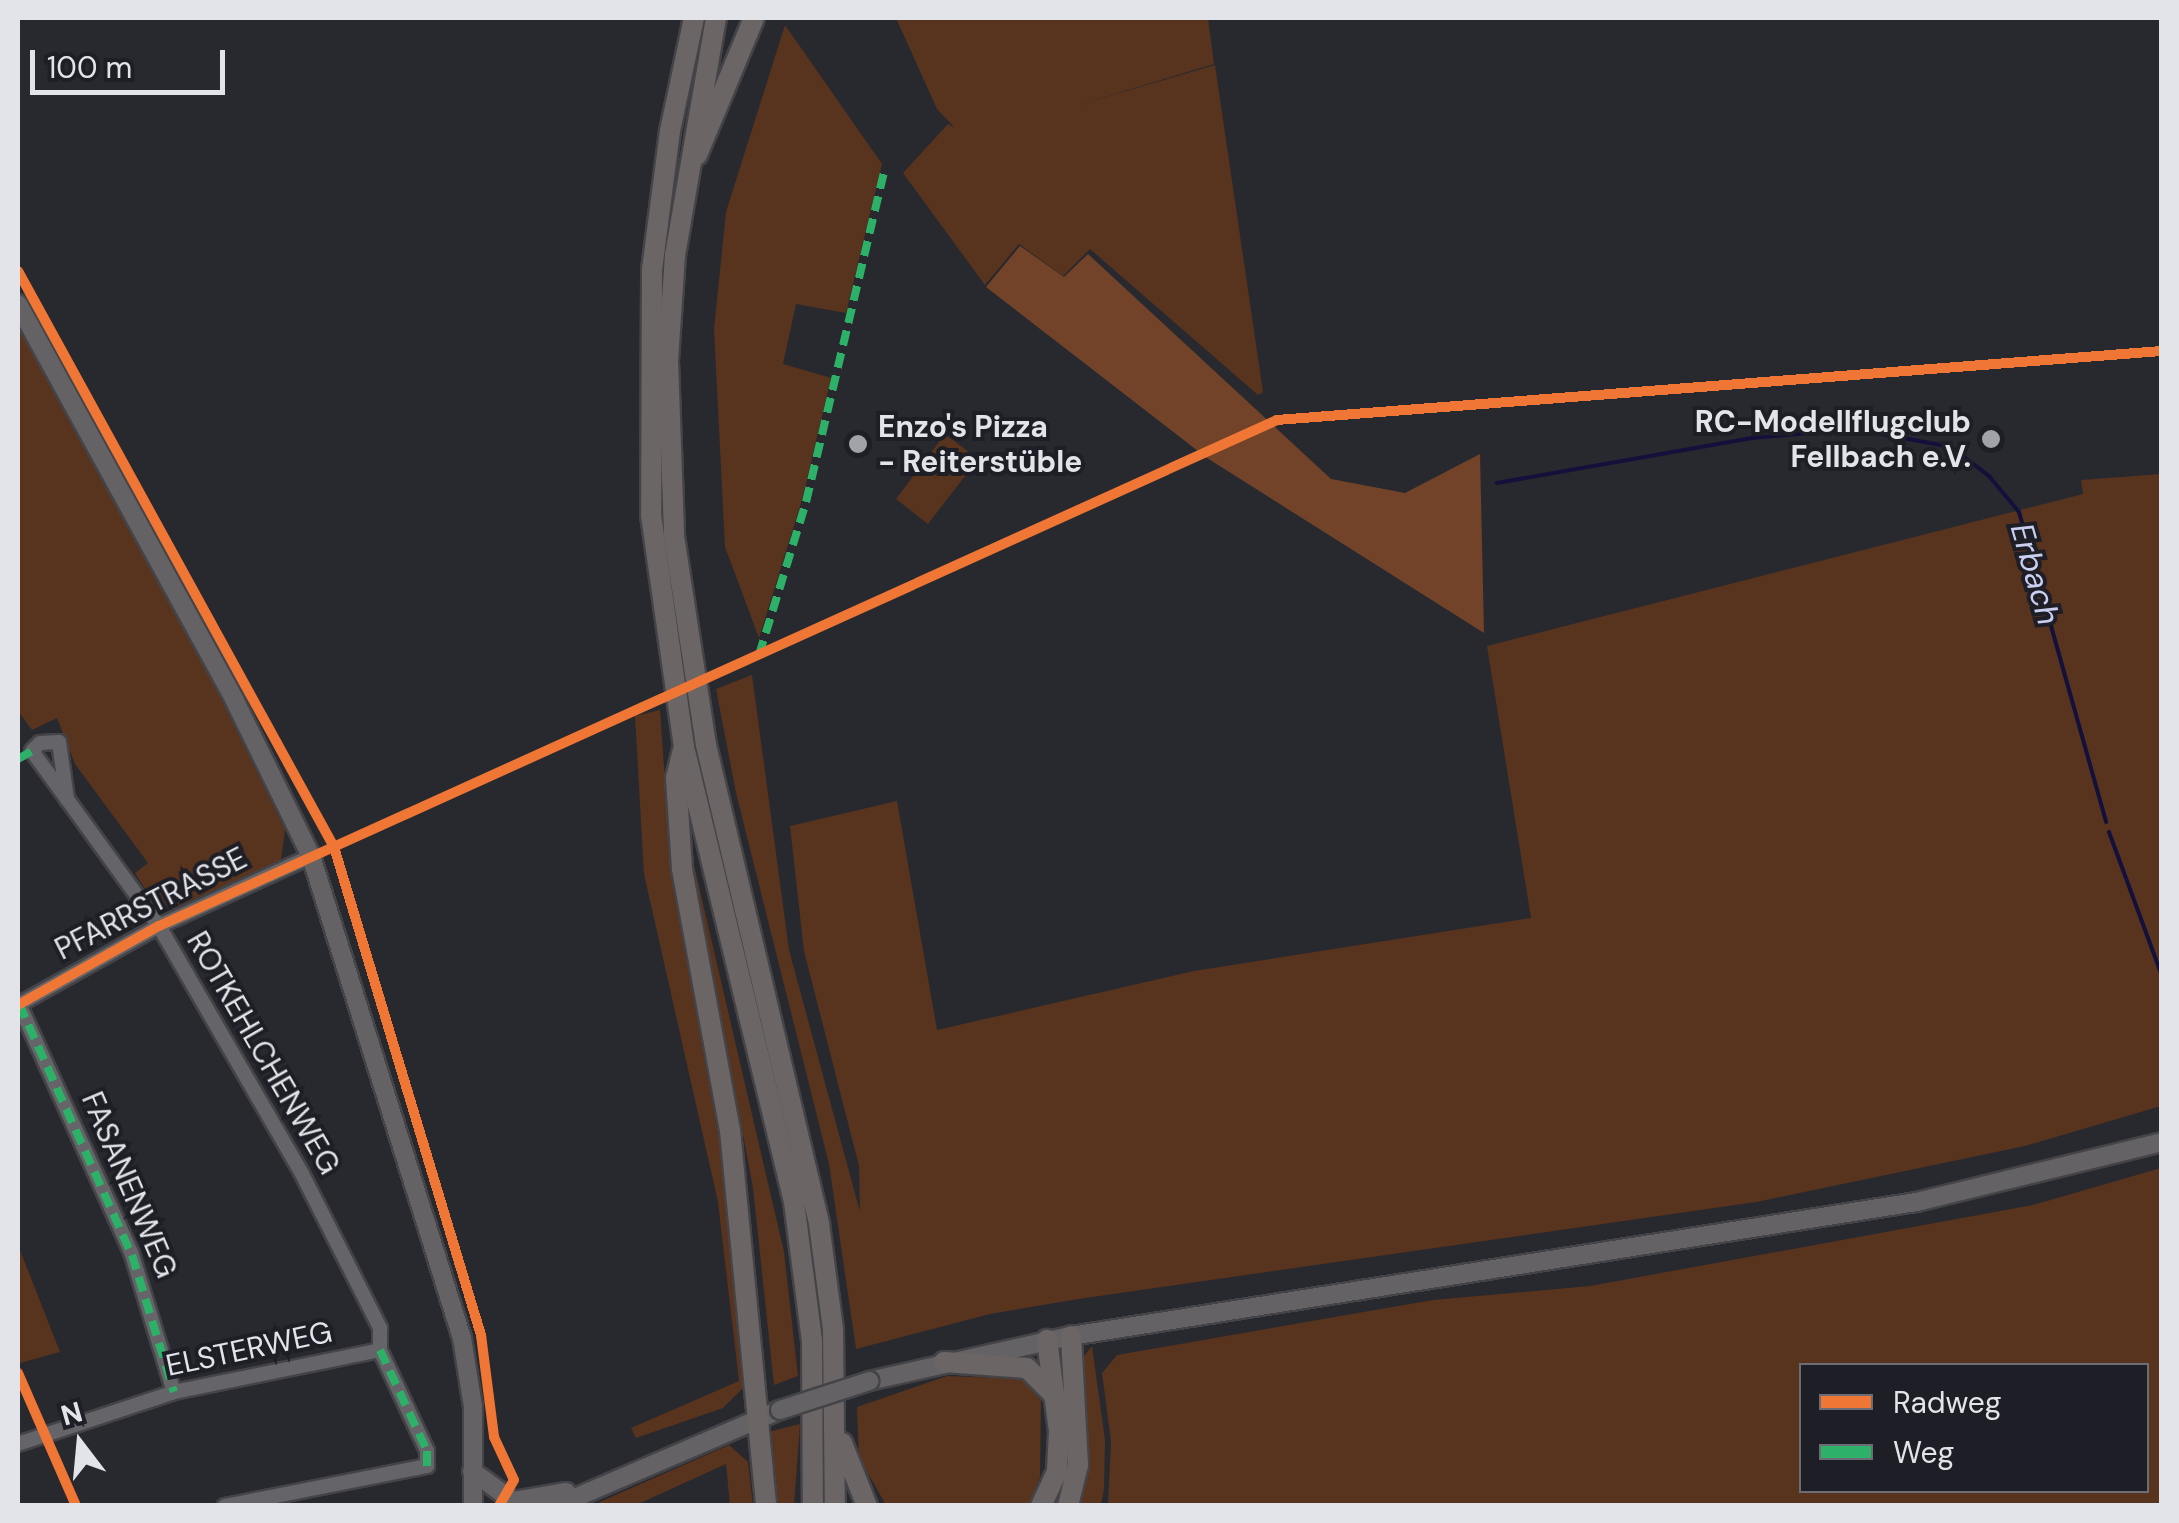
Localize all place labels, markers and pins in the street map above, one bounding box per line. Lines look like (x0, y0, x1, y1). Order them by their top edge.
place label: RC-Modellflugclub Fellbach e.V. (1695, 404, 1971, 474)
place label: Enzo's Pizza - Reiterstüble (878, 409, 1082, 480)
marker: RC-Modellflugclub Fellbach e.V. (1980, 428, 2002, 450)
marker: Enzo's Pizza - Reiterstüble (847, 433, 869, 455)

